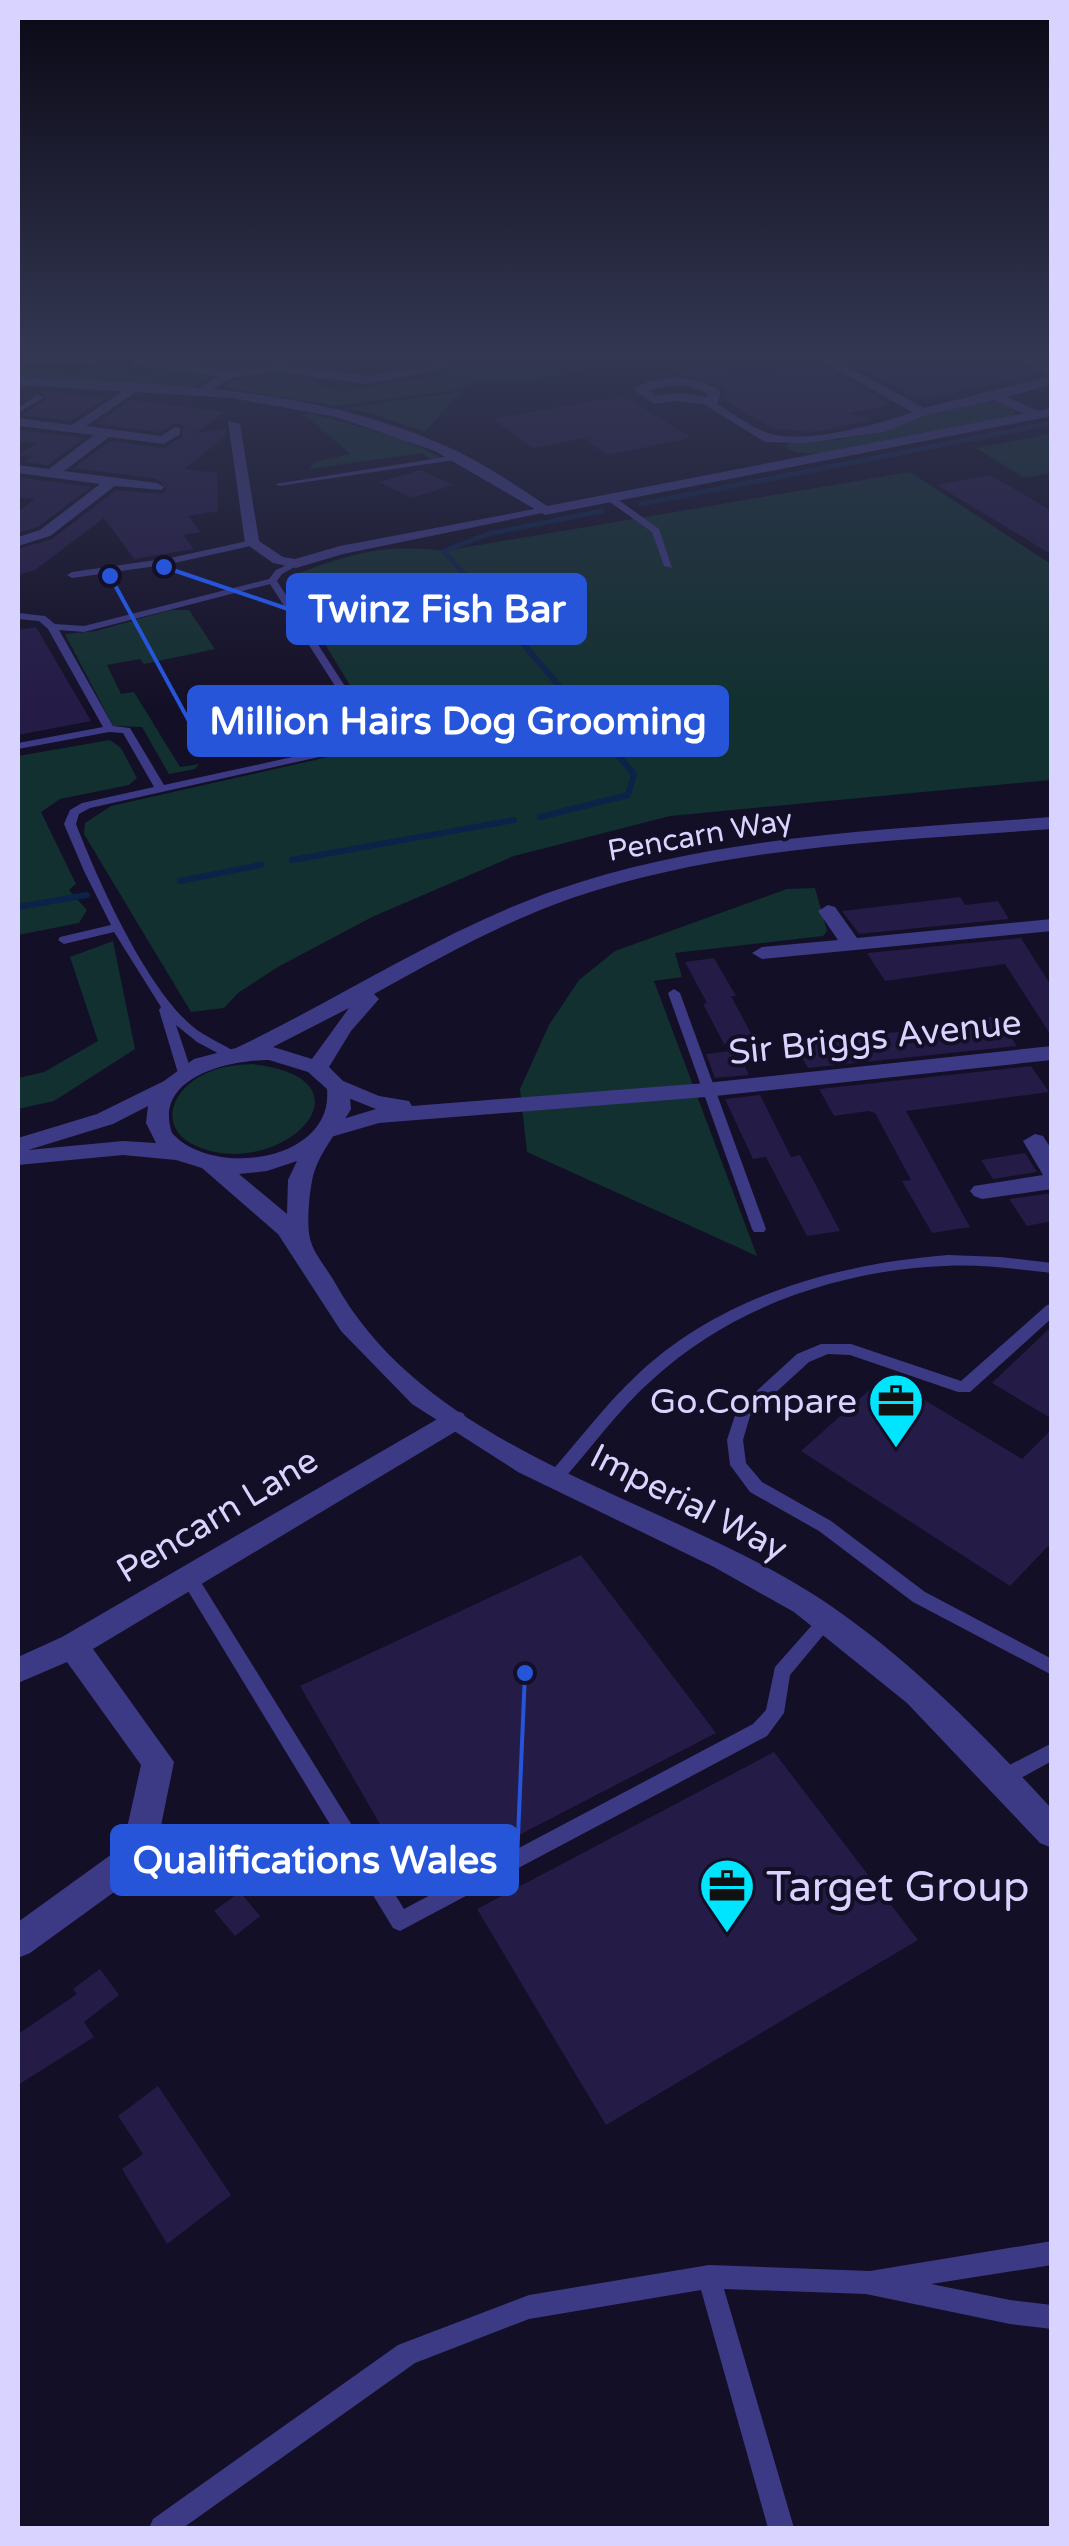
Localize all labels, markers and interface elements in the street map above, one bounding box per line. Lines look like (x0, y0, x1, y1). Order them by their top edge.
callout: Twinz Fish Bar (288, 575, 585, 643)
text: Twinz Fish Bar (307, 587, 566, 633)
callout: Million Hairs Dog Grooming (189, 687, 727, 755)
text: Million Hairs Dog Grooming (209, 699, 707, 745)
street label: Pencarn Way (605, 801, 795, 870)
street label: Sir Briggs Avenue (727, 1002, 1023, 1074)
office icon: Go.Compare (866, 1371, 926, 1450)
place label: Go.Compare (650, 1381, 857, 1423)
street label: Imperial Way (583, 1435, 794, 1570)
street label: Pencarn Lane (109, 1439, 326, 1592)
callout: Qualifications Wales (112, 1826, 517, 1894)
text: Qualifications Wales (132, 1838, 498, 1884)
office icon: Target Group (697, 1856, 757, 1935)
place label: Target Group (766, 1862, 1029, 1913)

